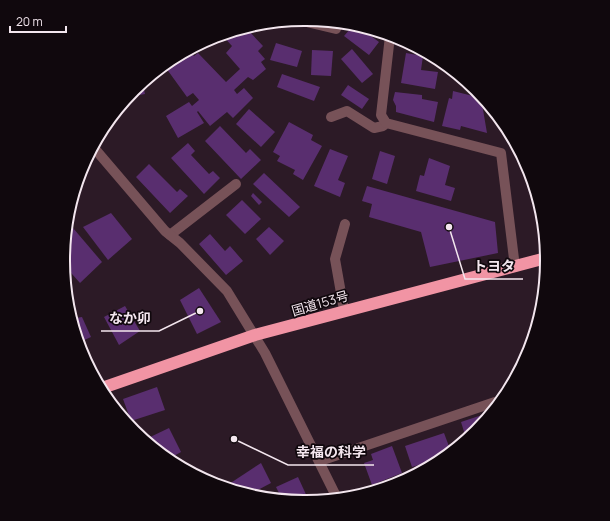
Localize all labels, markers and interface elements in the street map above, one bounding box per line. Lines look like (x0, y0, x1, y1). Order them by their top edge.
scale bar (10, 8, 66, 34)
text: 20 m (16, 13, 43, 30)
callout: トヨタ (465, 253, 523, 279)
text: トヨタ (473, 256, 515, 275)
street label: 国道153号 (289, 286, 351, 320)
callout: なか卯 (101, 305, 159, 331)
text: なか卯 (109, 308, 151, 327)
callout: 幸福の科学 (288, 439, 374, 465)
text: 幸福の科学 (296, 442, 366, 461)

